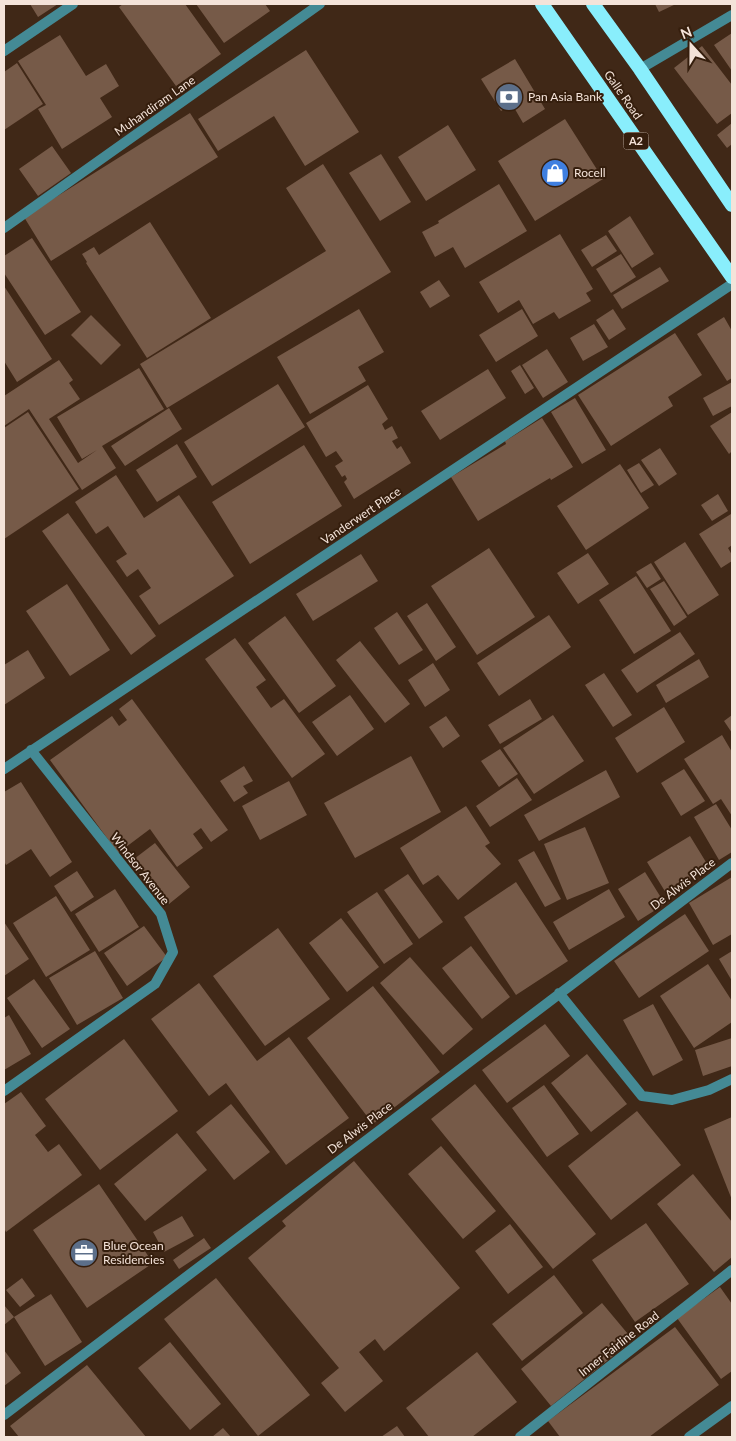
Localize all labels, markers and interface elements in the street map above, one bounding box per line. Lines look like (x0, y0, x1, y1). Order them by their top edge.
north arrow (666, 20, 716, 70)
text: N (678, 23, 694, 42)
street label: Galle Road (601, 67, 646, 122)
street label: Muhandiram Lane (111, 72, 198, 139)
bank icon: Pan Asia Bank (494, 82, 524, 112)
place label: Pan Asia Bank (528, 89, 603, 104)
road number: A2 (624, 132, 648, 150)
shop icon: Rocell (540, 158, 570, 188)
place label: Rocell (574, 165, 606, 180)
street label: Vanderwert Place (318, 483, 403, 548)
street label: Windsor Avenue (108, 830, 173, 908)
street label: De Alwis Place (647, 854, 718, 913)
street label: De Alwis Place (324, 1098, 395, 1157)
office icon: Blue Ocean Residencies (69, 1238, 99, 1268)
place label: Blue Ocean Residencies (103, 1238, 164, 1267)
street label: Inner Fairline Road (576, 1308, 662, 1380)

